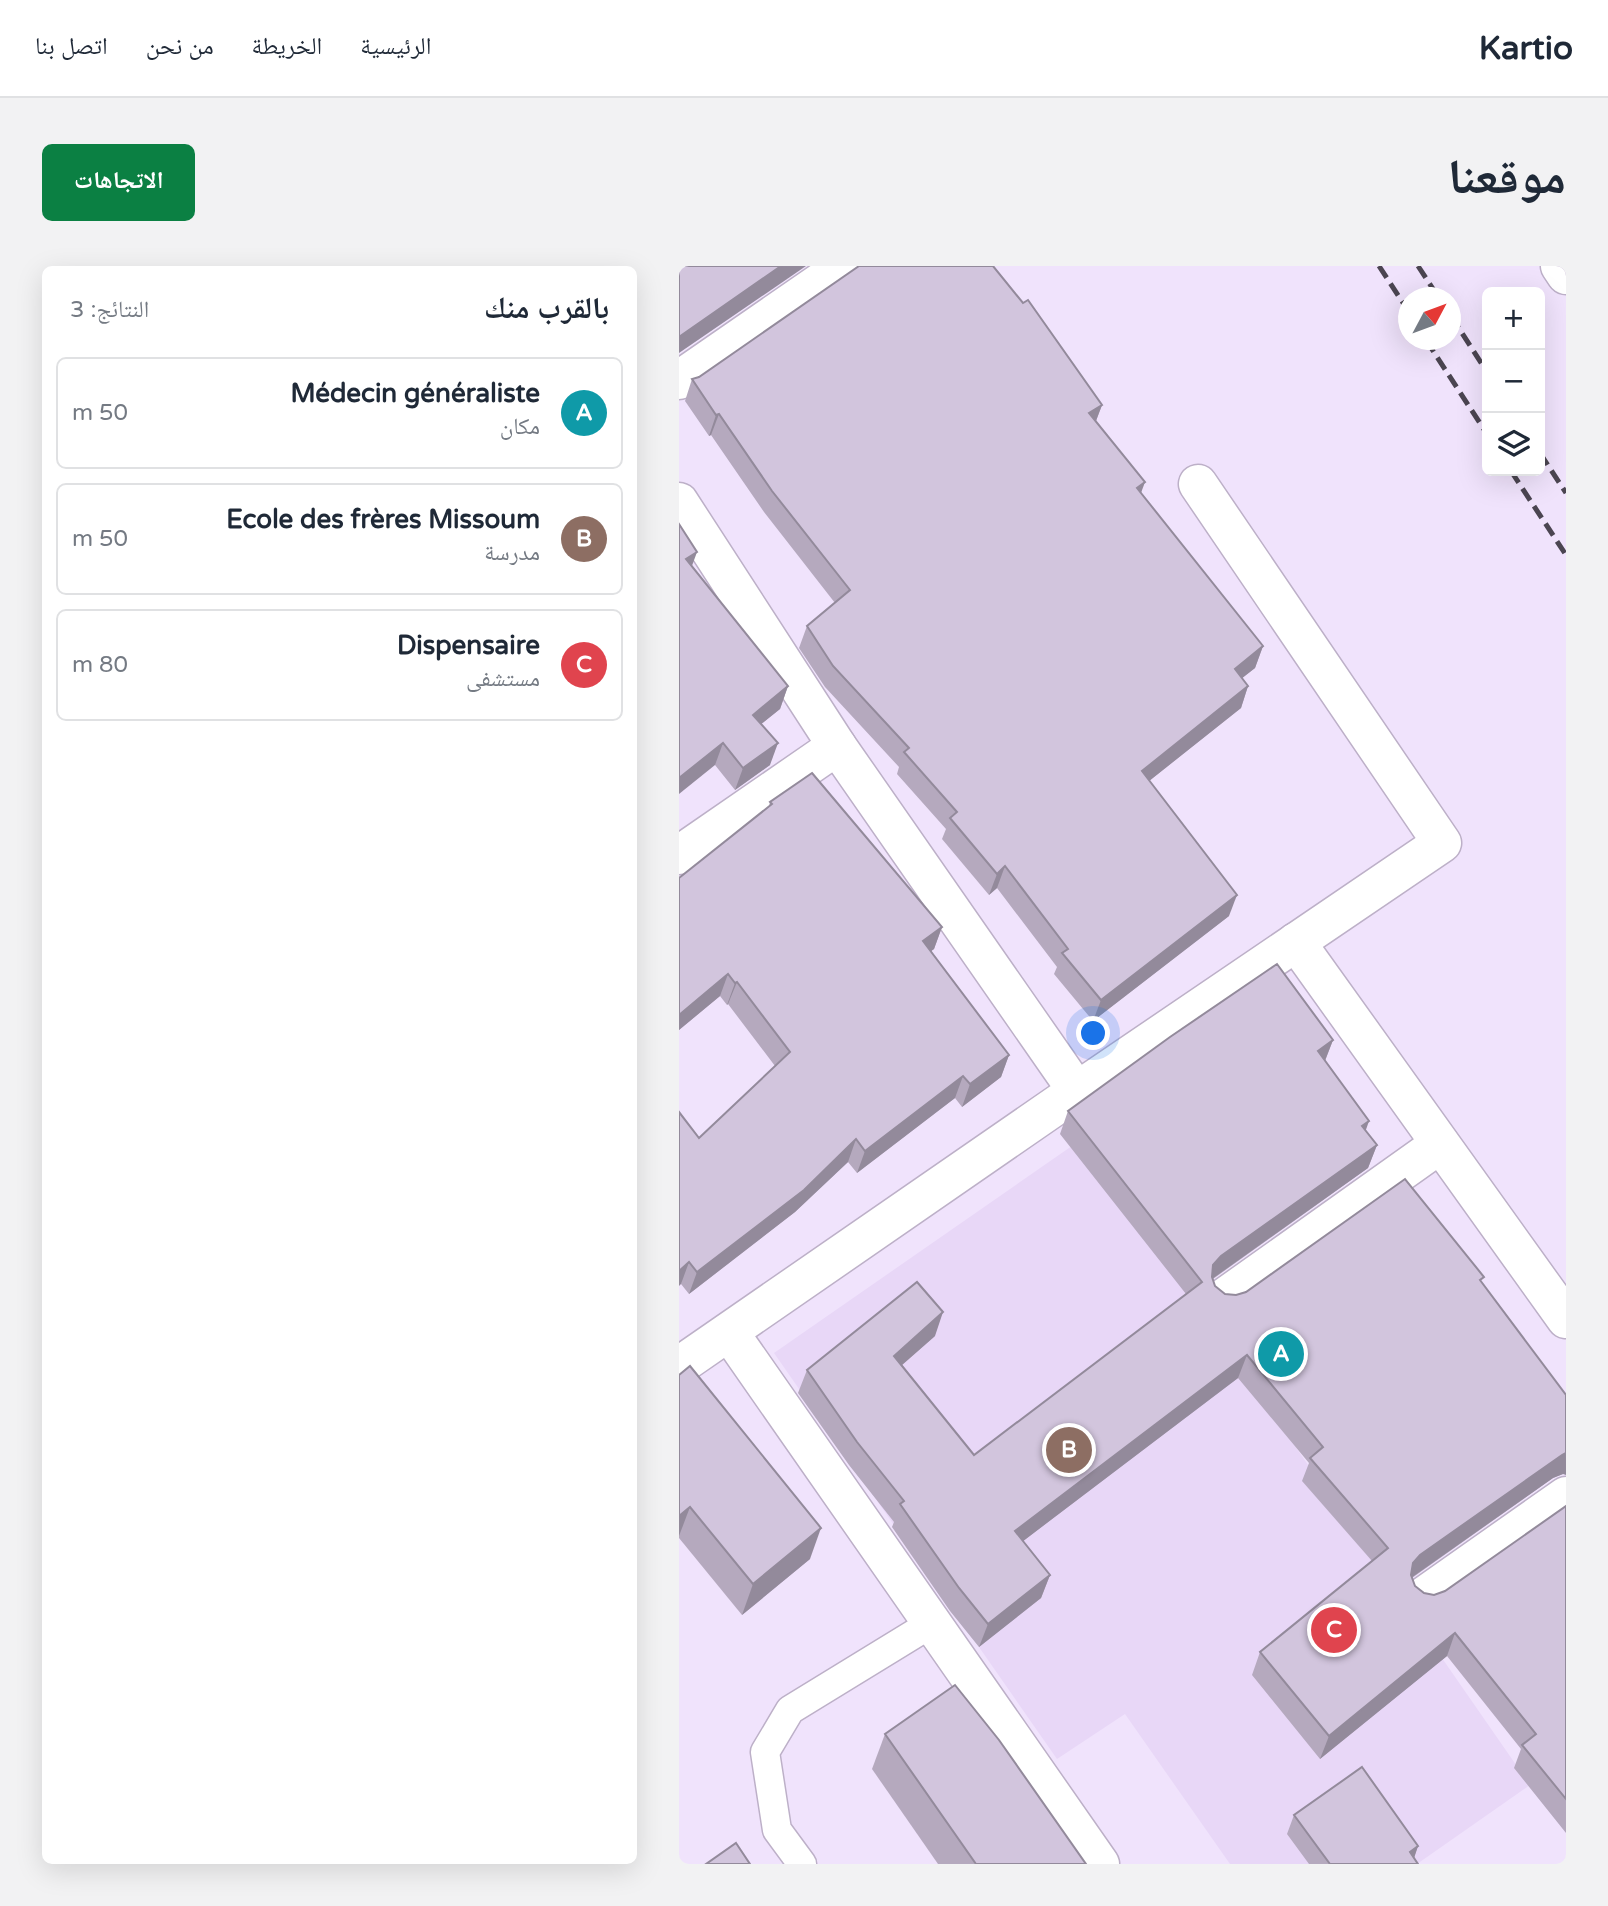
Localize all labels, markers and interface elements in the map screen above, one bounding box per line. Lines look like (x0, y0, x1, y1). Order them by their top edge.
text: Kartio (1479, 29, 1573, 68)
text: اتصل بنا (35, 32, 108, 61)
text: من نحن (146, 32, 214, 61)
text: الخريطة (252, 32, 322, 61)
text: الرئيسية (360, 32, 431, 61)
button: الاتجاهات (42, 144, 195, 221)
text: موقعنا (1448, 148, 1566, 207)
north arrow (1398, 287, 1461, 350)
map controls (1482, 287, 1545, 476)
button: + (1482, 287, 1545, 350)
text: بالقرب منك (484, 290, 609, 327)
text: النتائج: 3 (70, 296, 149, 324)
button: − (1482, 350, 1545, 413)
text: Médecin généraliste (290, 378, 540, 409)
text: 50 m (72, 399, 128, 427)
text: A (575, 399, 593, 427)
text: مكان (500, 413, 540, 441)
button: layers (1482, 413, 1545, 476)
text: Ecole des frères Missoum (226, 504, 540, 535)
text: 50 m (72, 525, 128, 553)
text: B (576, 525, 592, 553)
text: مدرسة (484, 539, 540, 567)
text: Dispensaire (397, 630, 540, 661)
text: 80 m (72, 651, 128, 679)
text: C (576, 651, 592, 679)
text: مستشفى (466, 665, 540, 693)
your location (1076, 1016, 1110, 1050)
pin: A (1258, 1328, 1304, 1380)
pin: B (1046, 1424, 1092, 1476)
pin: C (1311, 1604, 1357, 1656)

